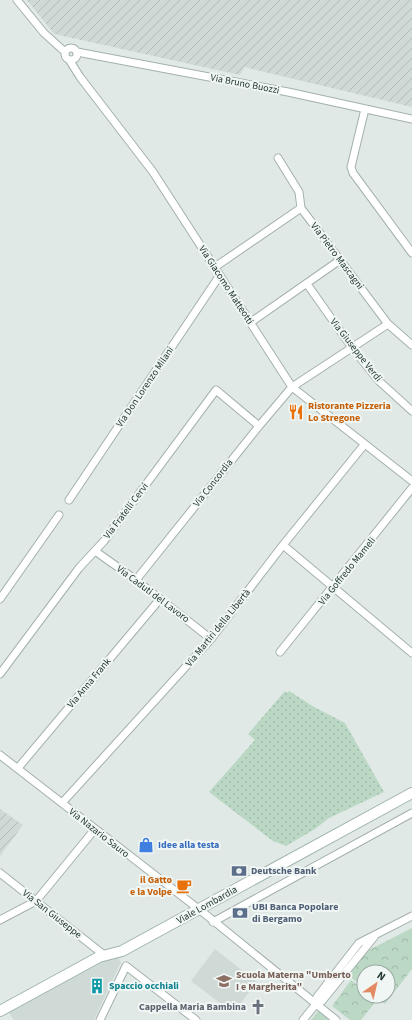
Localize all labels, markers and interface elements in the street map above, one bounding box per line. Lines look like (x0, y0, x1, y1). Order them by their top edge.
street label: Via Bruno Buozzi (209, 70, 281, 98)
street label: Via Pietro Mascagni (307, 220, 367, 292)
street label: Via Giacomo Matteotti (195, 243, 257, 327)
street label: Via Giuseppe Verdi (327, 315, 385, 385)
street label: Via Don Lorenzo Milani (113, 344, 177, 430)
place label: Ristorante Pizzeria Lo Stregone (308, 399, 391, 425)
restaurant icon: Ristorante Pizzeria Lo Stregone (287, 403, 305, 421)
street label: Via Concordia (190, 456, 236, 510)
street label: Via Fratelli Cervi (100, 480, 152, 542)
street label: Via Goffredo Mameli (315, 534, 379, 608)
street label: Via Caduti del Lavoro (114, 562, 192, 626)
street label: Via Martiri della Libertà (182, 586, 254, 670)
street label: Via Anna Frank (64, 655, 114, 711)
street label: Via Nazario Sauro (66, 805, 132, 861)
shop icon: Idee alla testa (137, 836, 155, 854)
place label: Idee alla testa (158, 838, 219, 852)
bank icon: Deutsche Bank (230, 862, 248, 880)
place label: Deutsche Bank (251, 864, 317, 878)
place label: il Gatto e la Volpe (130, 873, 172, 899)
cafe icon: il Gatto e la Volpe (175, 877, 193, 895)
street label: Viale Lombardia (174, 883, 240, 927)
street label: Via San Giuseppe (19, 886, 85, 942)
place label: UBI Banca Popolare di Bergamo (252, 900, 338, 926)
bank icon: UBI Banca Popolare di Bergamo (231, 904, 249, 922)
north arrow (356, 964, 396, 1004)
place label: Scuola Materna "Umberto I e Margherita" (236, 968, 351, 994)
text: N (374, 968, 389, 984)
school or university icon: Scuola Materna "Umberto I e Margherita" (215, 972, 233, 990)
building icon: Spaccio occhiali (88, 977, 106, 995)
place label: Spaccio occhiali (109, 979, 179, 993)
church icon: Cappella Maria Bambina (249, 998, 267, 1016)
place label: Cappella Maria Bambina (139, 1000, 246, 1014)

